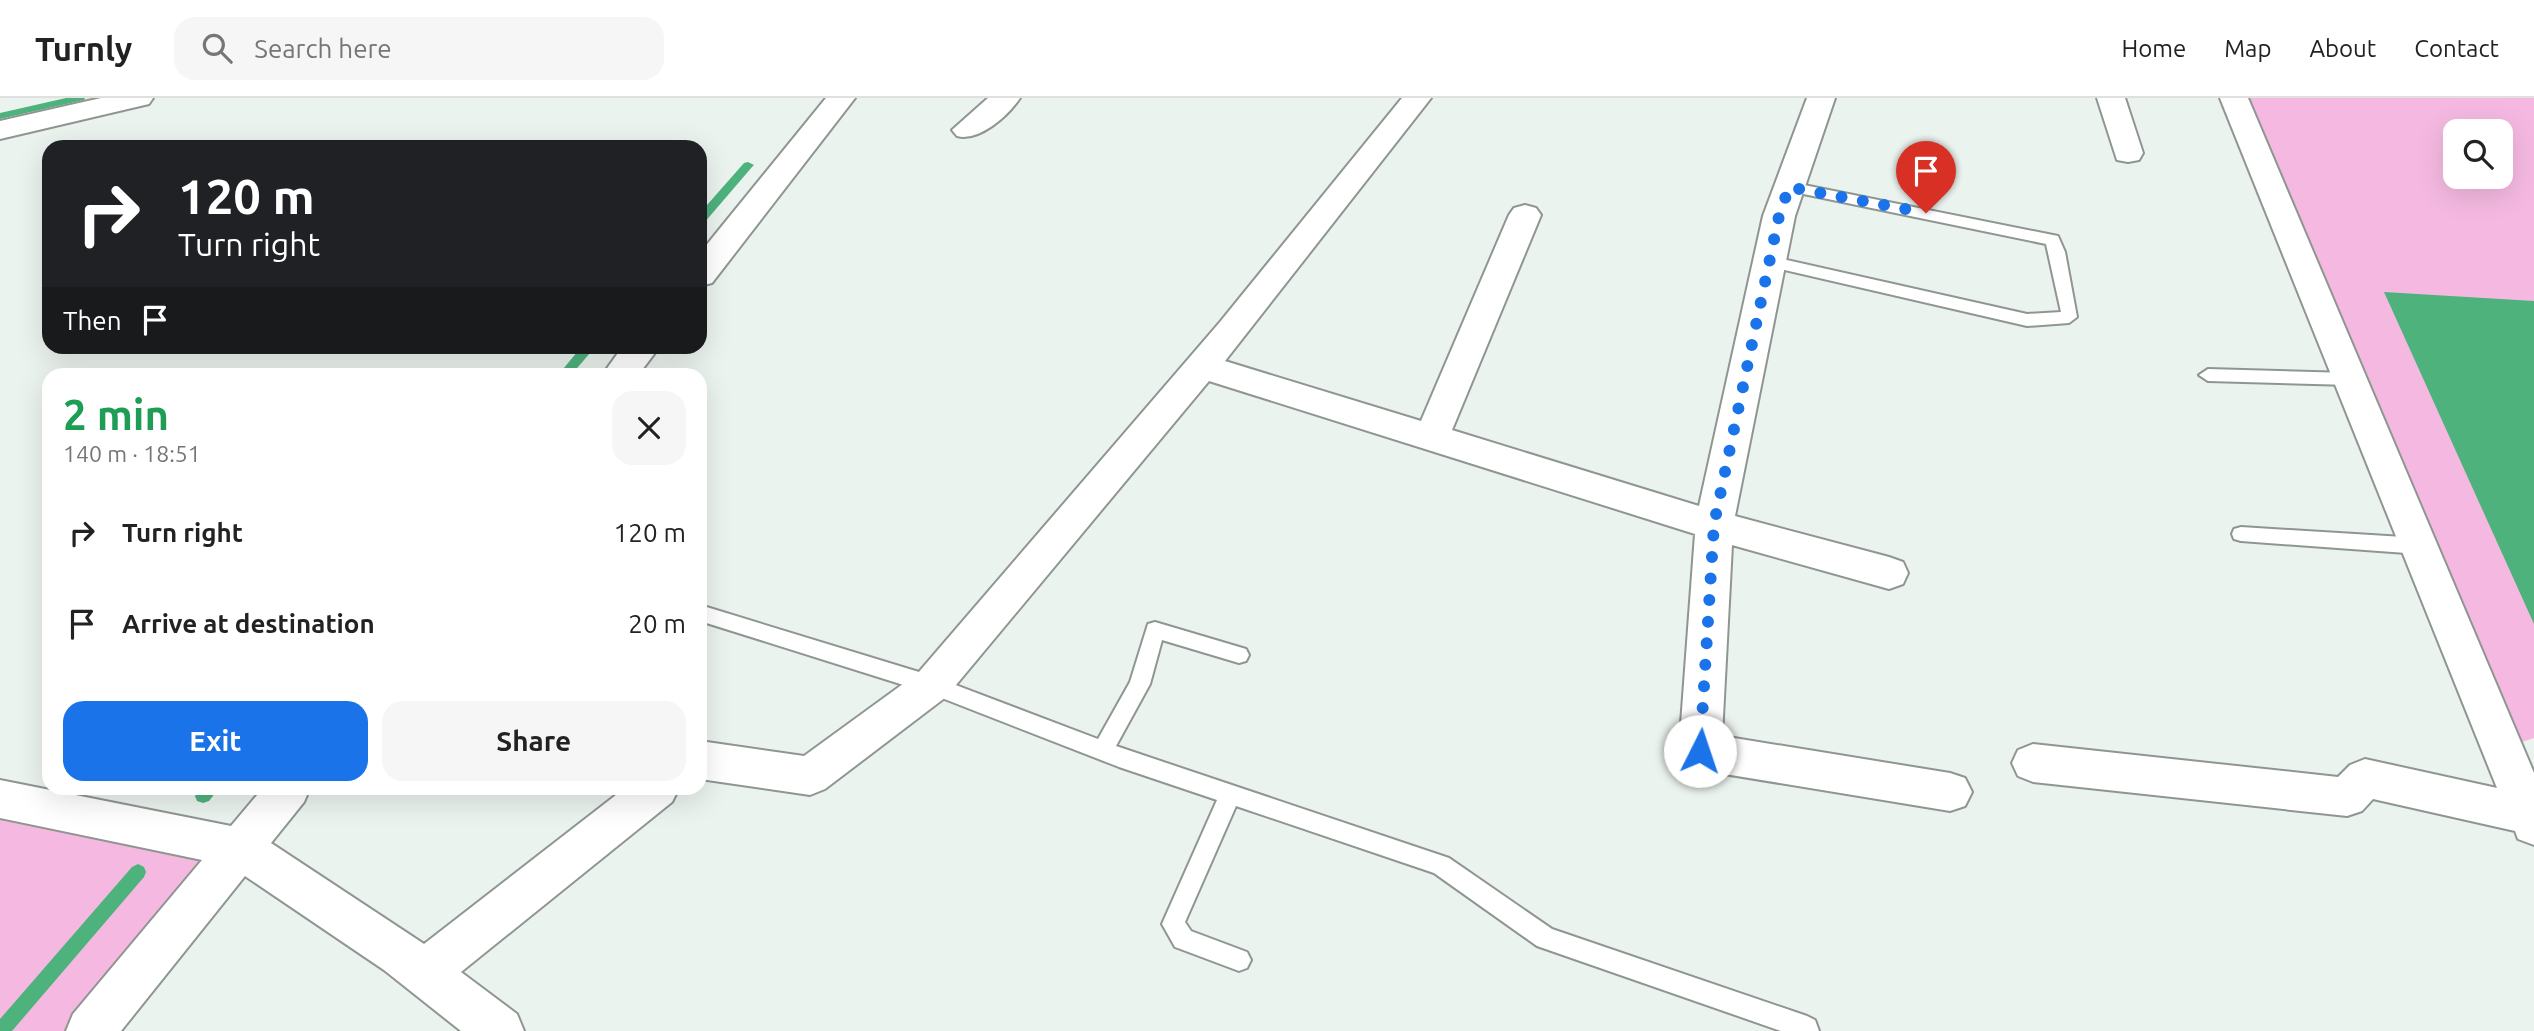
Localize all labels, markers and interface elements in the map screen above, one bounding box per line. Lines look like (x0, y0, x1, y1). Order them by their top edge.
search box (174, 17, 664, 80)
icon: search (198, 29, 236, 67)
text: Turnly (35, 30, 132, 67)
text: Search here (254, 34, 392, 63)
text: Home (2121, 35, 2186, 62)
text: Map (2224, 35, 2271, 62)
text: About (2309, 35, 2376, 62)
text: Contact (2414, 35, 2499, 62)
map controls (2443, 119, 2513, 189)
button: search (2443, 119, 2513, 189)
pin (1896, 141, 1956, 213)
icon: arrive (1907, 152, 1945, 190)
icon: right (63, 168, 154, 259)
text: 120 m (178, 168, 315, 223)
text: Turn right (178, 226, 320, 262)
icon: arrive (136, 301, 174, 339)
text: Then (63, 306, 122, 335)
text: 2 min (63, 391, 169, 438)
button: close (612, 391, 686, 465)
text: 140 m · 18:51 (63, 441, 201, 466)
icon: right (63, 514, 101, 552)
text: Turn right (122, 518, 243, 547)
text: 120 m (614, 518, 686, 547)
icon: arrive (63, 605, 101, 643)
text: Arrive at destination (122, 609, 375, 638)
text: 20 m (628, 609, 686, 638)
button: Exit (63, 701, 368, 781)
button: Share (382, 701, 686, 781)
position arrow (1663, 714, 1737, 788)

